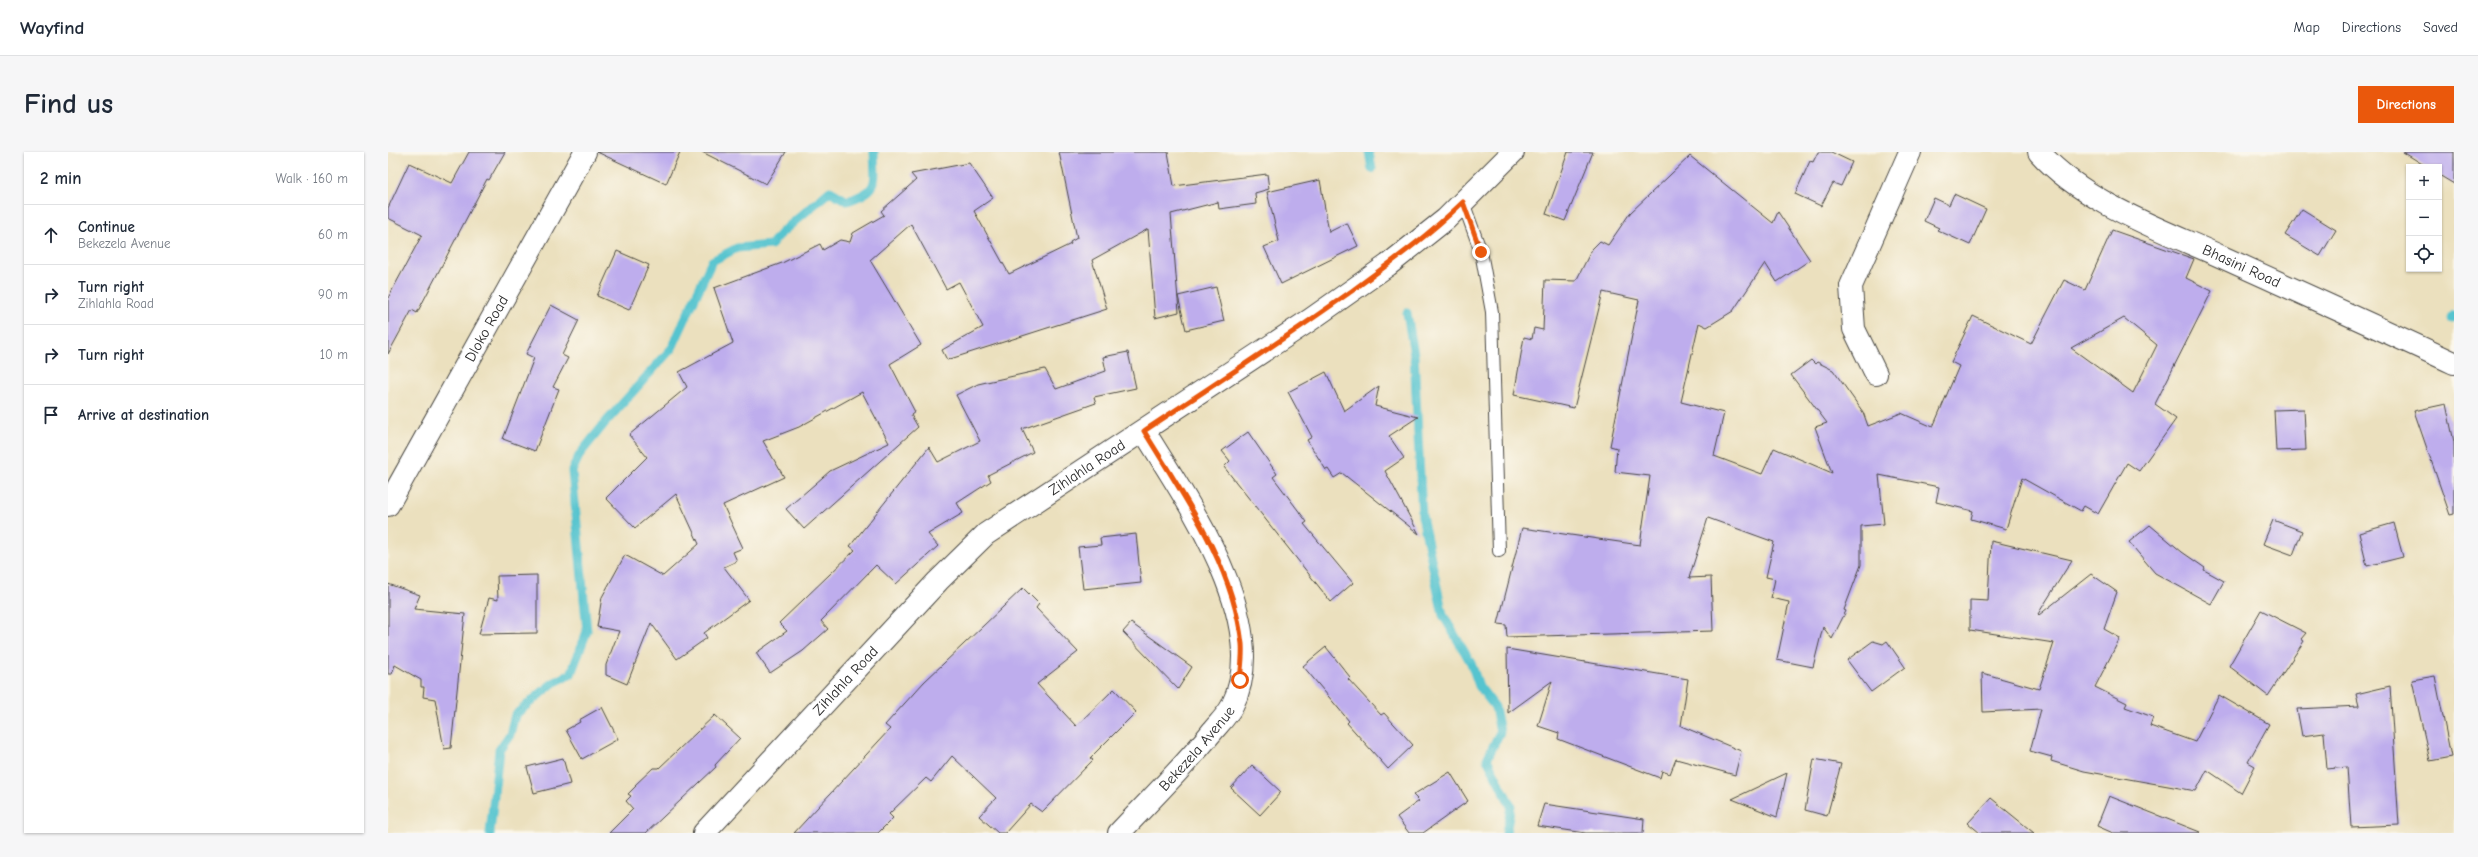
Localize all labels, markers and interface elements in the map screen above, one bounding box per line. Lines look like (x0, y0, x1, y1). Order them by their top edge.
text: Wayfind (20, 17, 84, 39)
text: Map (2293, 19, 2320, 36)
text: Directions (2342, 19, 2401, 36)
text: Saved (2423, 19, 2458, 36)
button: Directions (2358, 86, 2454, 123)
text: Find us (24, 88, 113, 120)
map controls (2406, 164, 2442, 272)
button: + (2406, 164, 2442, 200)
text: 2 min (40, 169, 81, 188)
text: Walk · 160 m (276, 171, 348, 186)
button: − (2406, 200, 2442, 236)
text: Continue (78, 218, 135, 236)
icon: ahead (40, 224, 62, 246)
text: 60 m (318, 227, 348, 242)
text: Bekezela Avenue (78, 236, 170, 251)
button: locate (2406, 236, 2442, 272)
street label: Bhasini Road (2200, 241, 2283, 291)
route end (1472, 243, 1490, 261)
text: Turn right (78, 278, 144, 296)
icon: right (40, 284, 62, 306)
text: 90 m (318, 287, 348, 302)
street label: Dloko Road (461, 292, 512, 365)
text: Zihlahla Road (78, 296, 154, 311)
icon: right (40, 344, 62, 366)
text: Turn right (78, 346, 144, 364)
text: 10 m (320, 347, 348, 362)
icon: arrive (40, 404, 62, 426)
text: Arrive at destination (78, 406, 209, 424)
street label: Zihlahla Road (1045, 436, 1128, 499)
street label: Zihlahla Road (809, 642, 882, 719)
route start (1231, 671, 1249, 689)
street label: Bekezela Avenue (1155, 702, 1239, 795)

